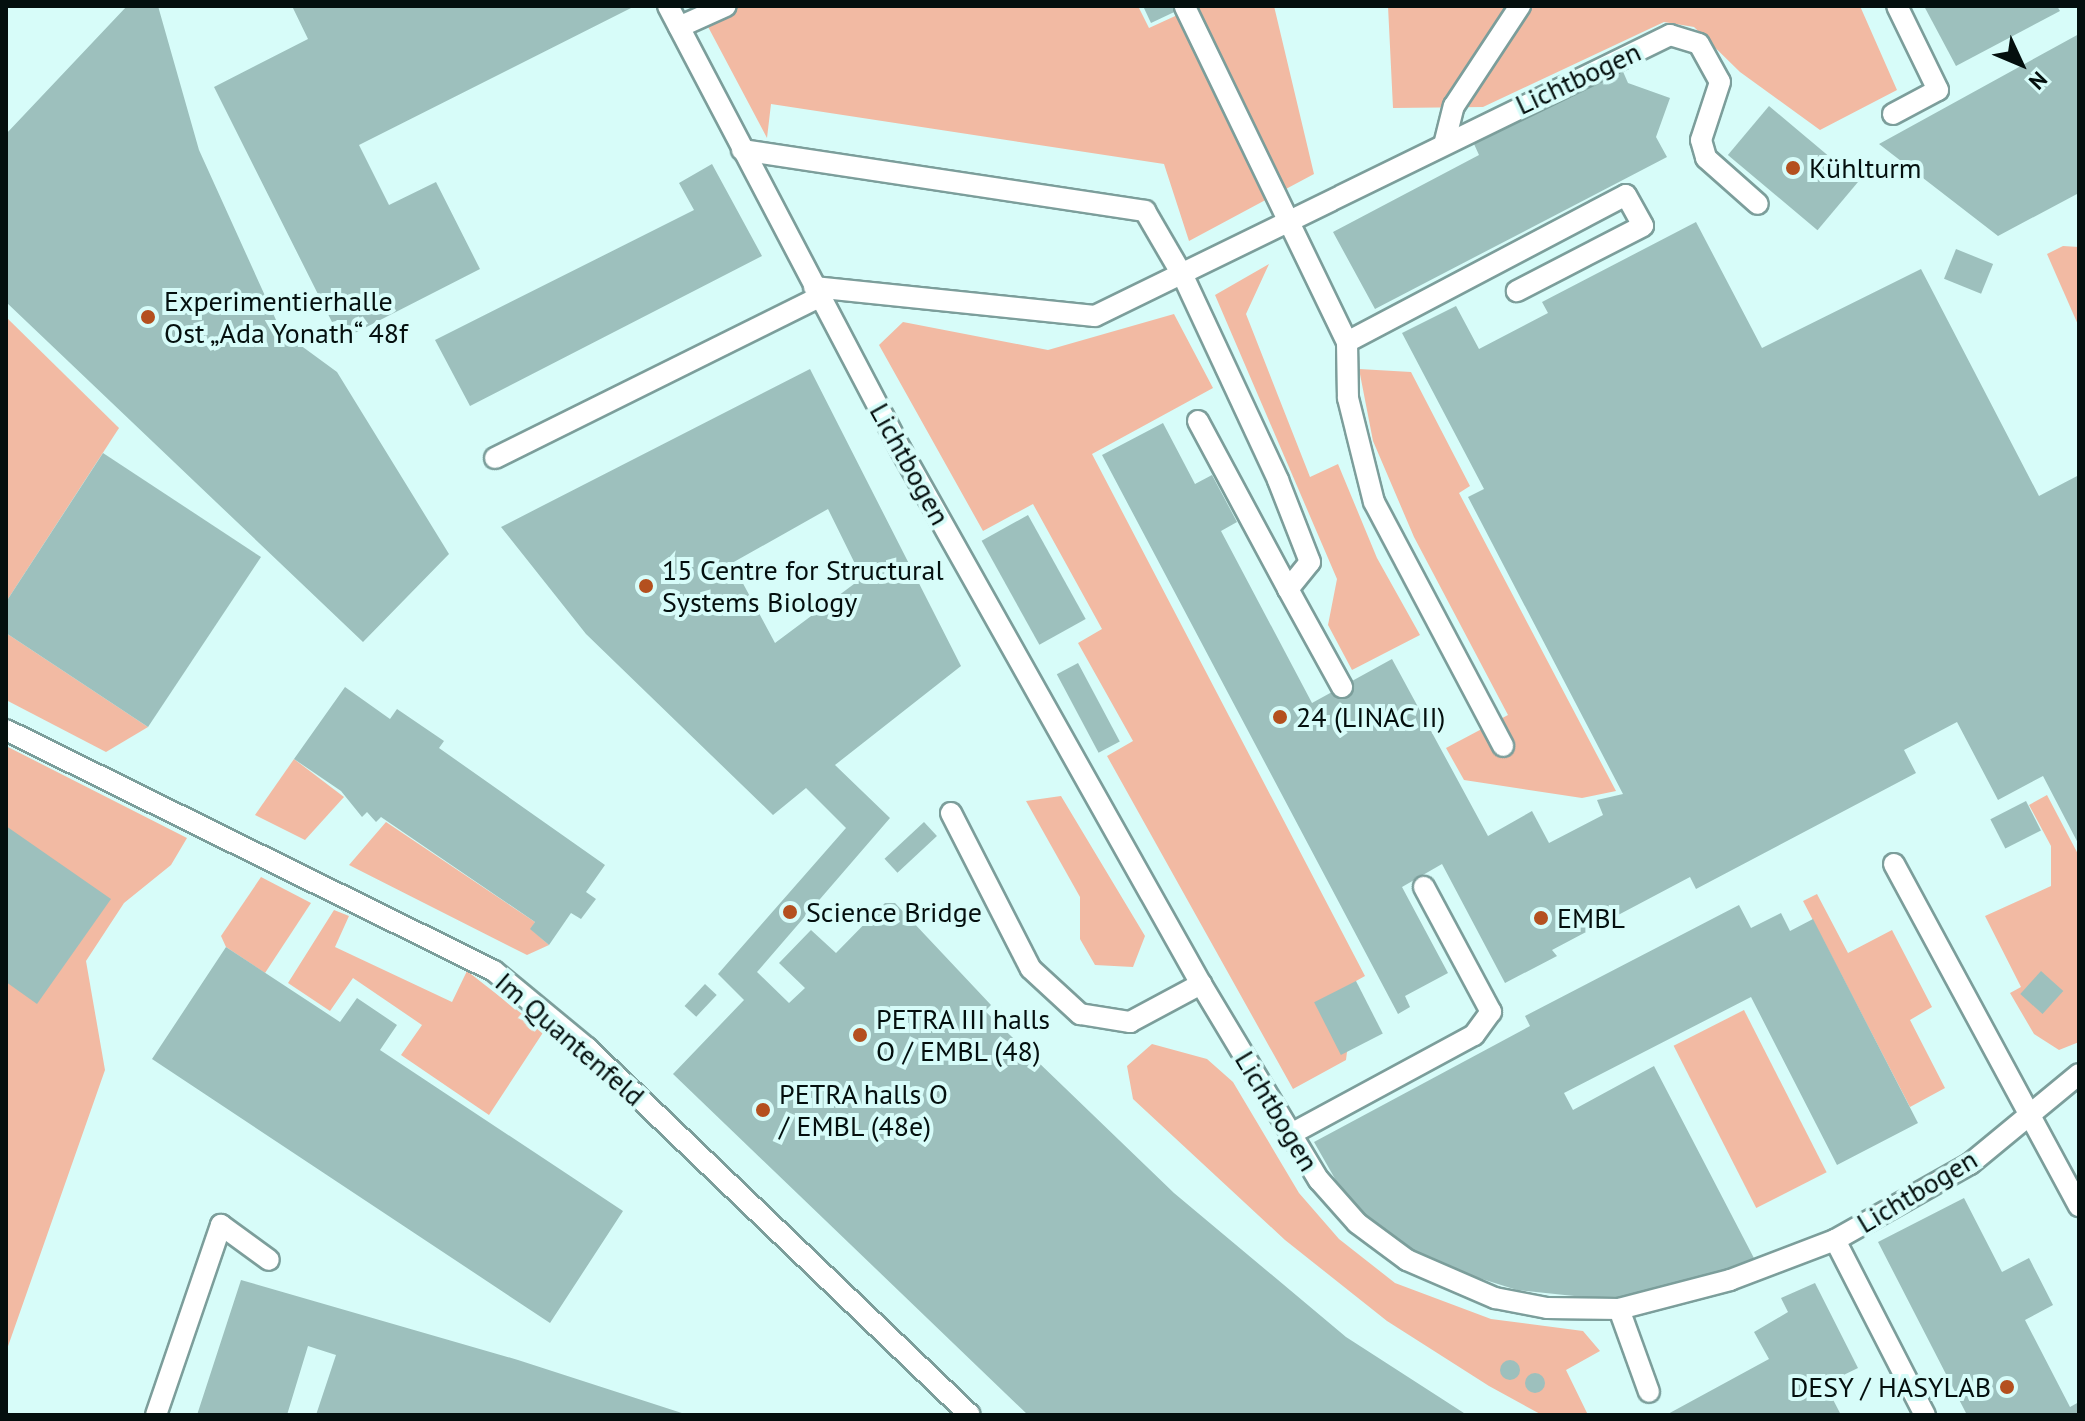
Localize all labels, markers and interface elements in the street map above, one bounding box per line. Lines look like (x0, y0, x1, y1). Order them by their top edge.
north arrow (1981, 24, 2061, 104)
street label: Lichtbogen (1510, 34, 1646, 122)
text: N (2023, 66, 2053, 96)
place label: Kühlturm (1809, 151, 1922, 185)
marker: Kühlturm (1784, 159, 1802, 177)
place label: Experimentierhalle Ost „Ada Yonath“ 48f (164, 284, 413, 350)
marker: Experimentierhalle Ost „Ada Yonath“ 48f (139, 308, 157, 326)
street label: Lichtbogen (863, 397, 957, 531)
place label: 15 Centre for Structural Systems Biology (662, 553, 944, 619)
marker: 15 Centre for Structural Systems Biology (637, 577, 655, 595)
place label: 24 (LINAC II) (1296, 700, 1447, 734)
marker: 24 (LINAC II) (1271, 708, 1289, 726)
place label: Science Bridge (806, 895, 982, 929)
place label: EMBL (1557, 901, 1625, 935)
marker: Science Bridge (781, 903, 799, 921)
marker: EMBL (1532, 909, 1550, 927)
street label: Im Quantenfeld (489, 965, 651, 1113)
place label: PETRA III halls O / EMBL (48) (876, 1002, 1051, 1068)
marker: PETRA III halls O / EMBL (48) (851, 1026, 869, 1044)
street label: Lichtbogen (1228, 1045, 1326, 1177)
place label: PETRA halls O / EMBL (48e) (779, 1077, 949, 1143)
marker: PETRA halls O / EMBL (48e) (754, 1101, 772, 1119)
street label: Lichtbogen (1851, 1142, 1983, 1240)
place label: DESY / HASYLAB (1789, 1370, 1991, 1404)
marker: DESY / HASYLAB (1998, 1378, 2016, 1396)

